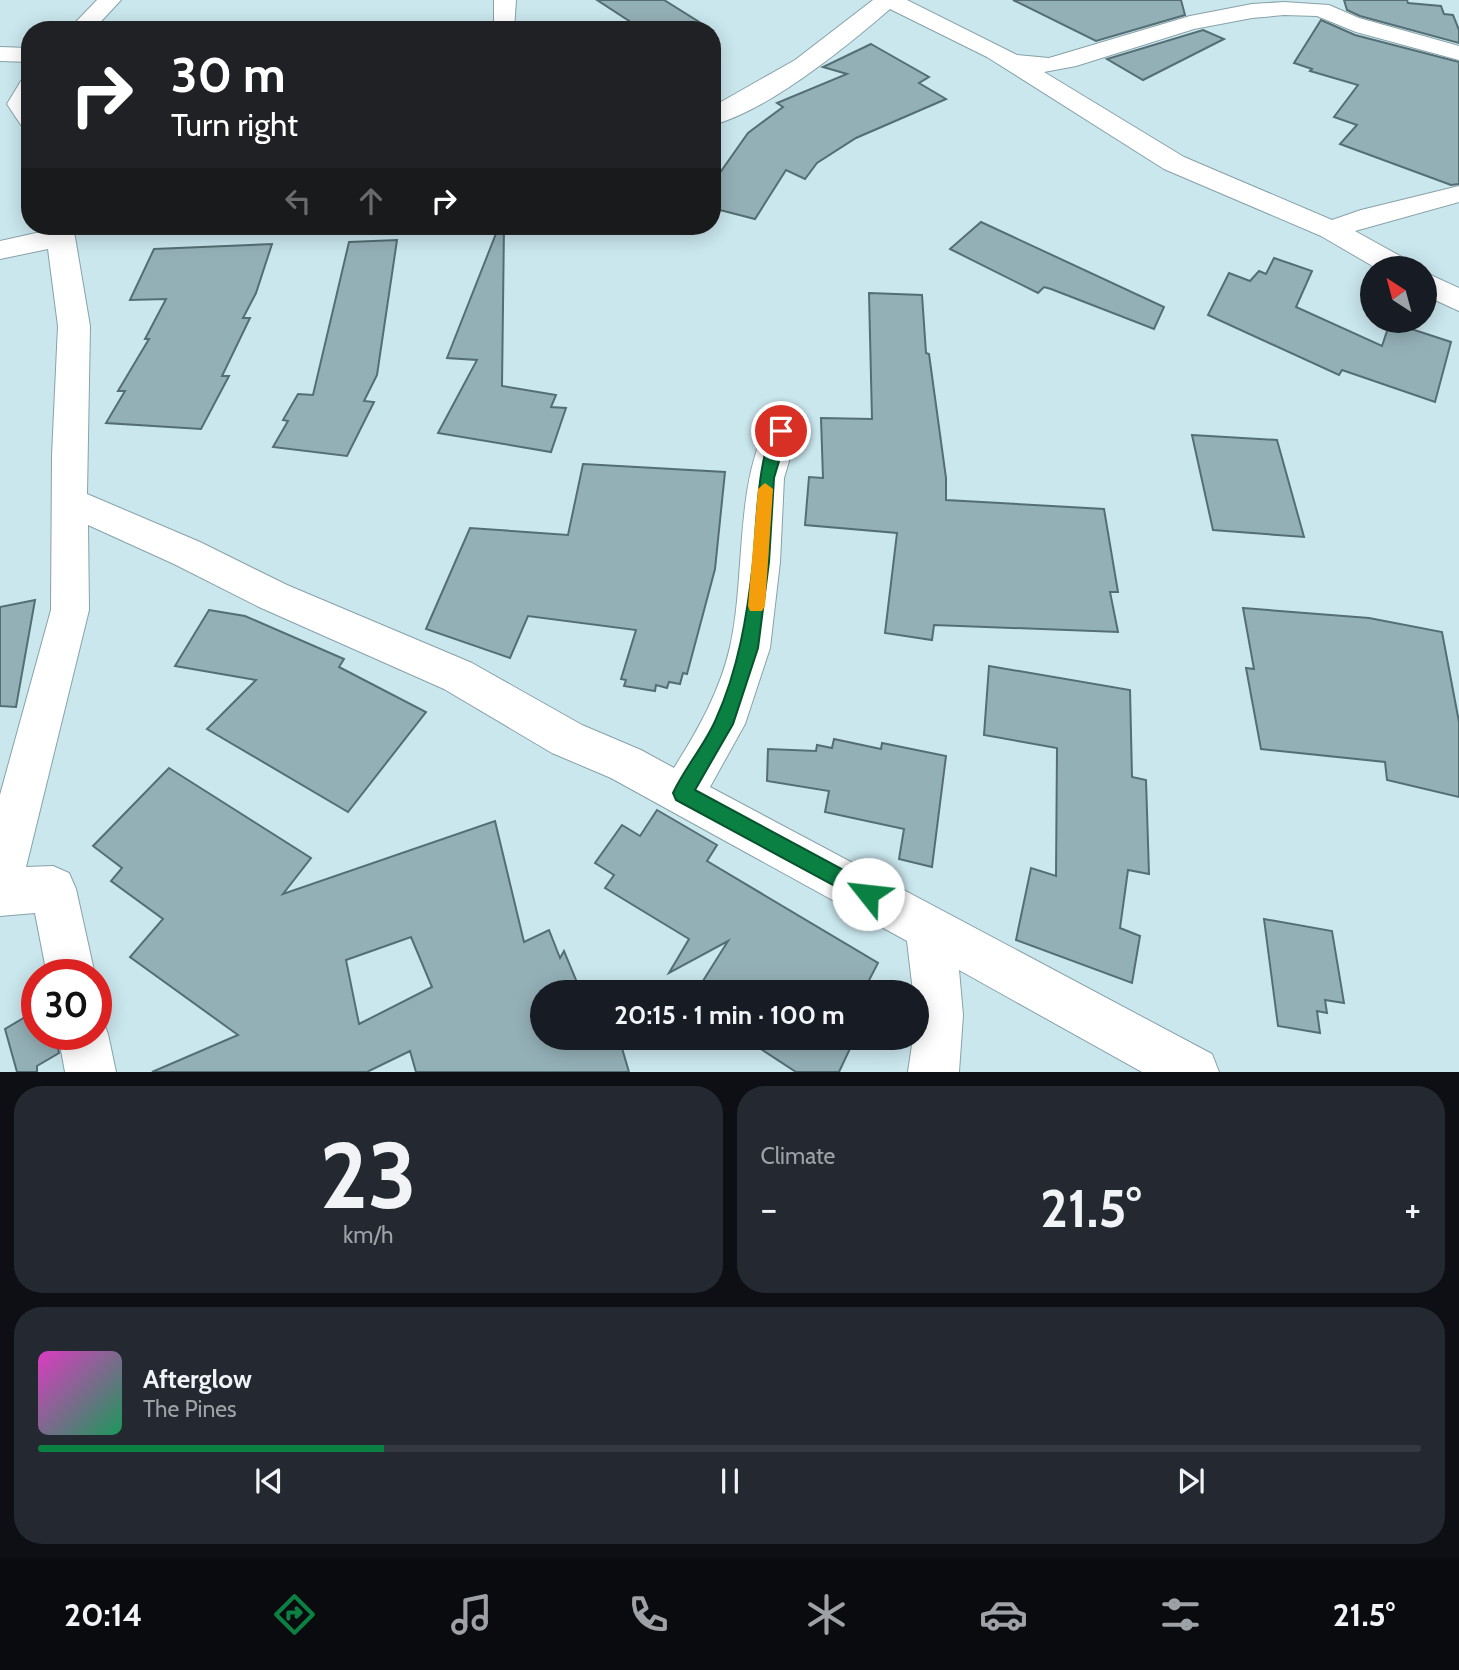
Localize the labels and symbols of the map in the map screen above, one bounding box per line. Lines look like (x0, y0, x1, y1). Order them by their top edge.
north arrow (1360, 256, 1437, 332)
pin (751, 401, 811, 461)
position arrow (831, 857, 905, 931)
speed limit sign: 30 (21, 959, 112, 1050)

